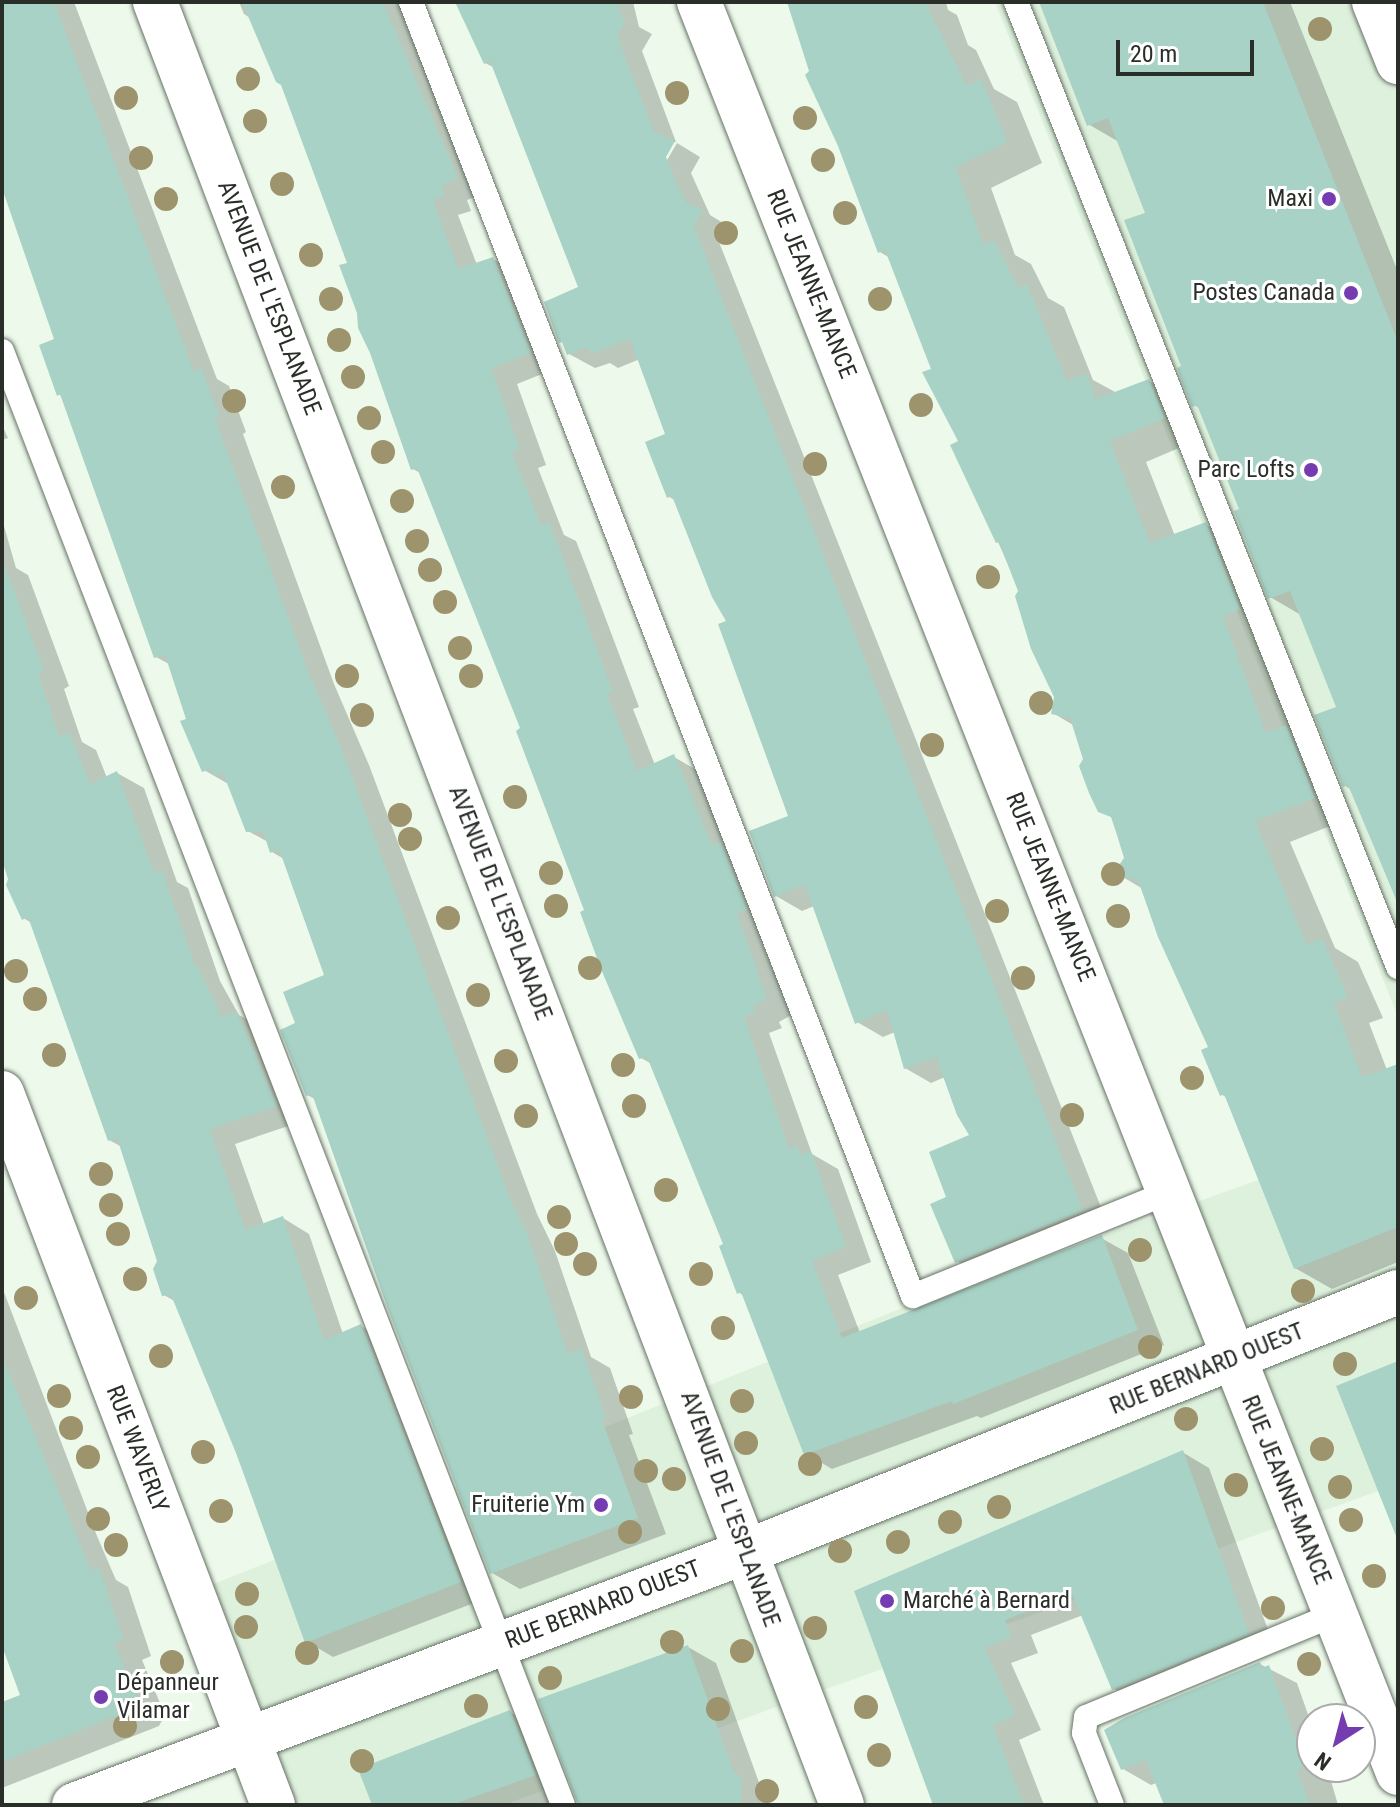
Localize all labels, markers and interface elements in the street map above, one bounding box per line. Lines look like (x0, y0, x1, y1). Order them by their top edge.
scale bar (1120, 24, 1258, 74)
text: 20 m (1130, 40, 1177, 68)
street label: AVENUE DE L'ESPLANADE (211, 177, 327, 419)
street label: RUE JEANNE-MANCE (760, 185, 862, 383)
place label: Maxi (1267, 185, 1313, 213)
marker: Maxi (1320, 190, 1338, 208)
place label: Postes Canada (1192, 279, 1335, 307)
marker: Postes Canada (1342, 284, 1360, 302)
place label: Parc Lofts (1198, 456, 1295, 484)
marker: Parc Lofts (1302, 461, 1320, 479)
street label: AVENUE DE L'ESPLANADE (442, 782, 558, 1024)
street label: RUE JEANNE-MANCE (999, 788, 1101, 986)
street label: RUE BERNARD OUEST (1106, 1317, 1308, 1421)
street label: RUE WAVERLY (100, 1381, 174, 1517)
street label: AVENUE DE L'ESPLANADE (674, 1387, 786, 1631)
street label: RUE JEANNE-MANCE (1235, 1391, 1337, 1589)
place label: Fruiterie Ym (471, 1491, 585, 1519)
marker: Fruiterie Ym (592, 1496, 610, 1514)
street label: RUE BERNARD OUEST (501, 1554, 705, 1656)
place label: Marché à Bernard (903, 1587, 1070, 1615)
marker: Marché à Bernard (878, 1592, 896, 1610)
place label: Dépanneur Vilamar (117, 1669, 219, 1725)
marker: Dépanneur Vilamar (92, 1688, 110, 1706)
north arrow (1296, 1703, 1376, 1783)
text: N (1310, 1747, 1336, 1775)

